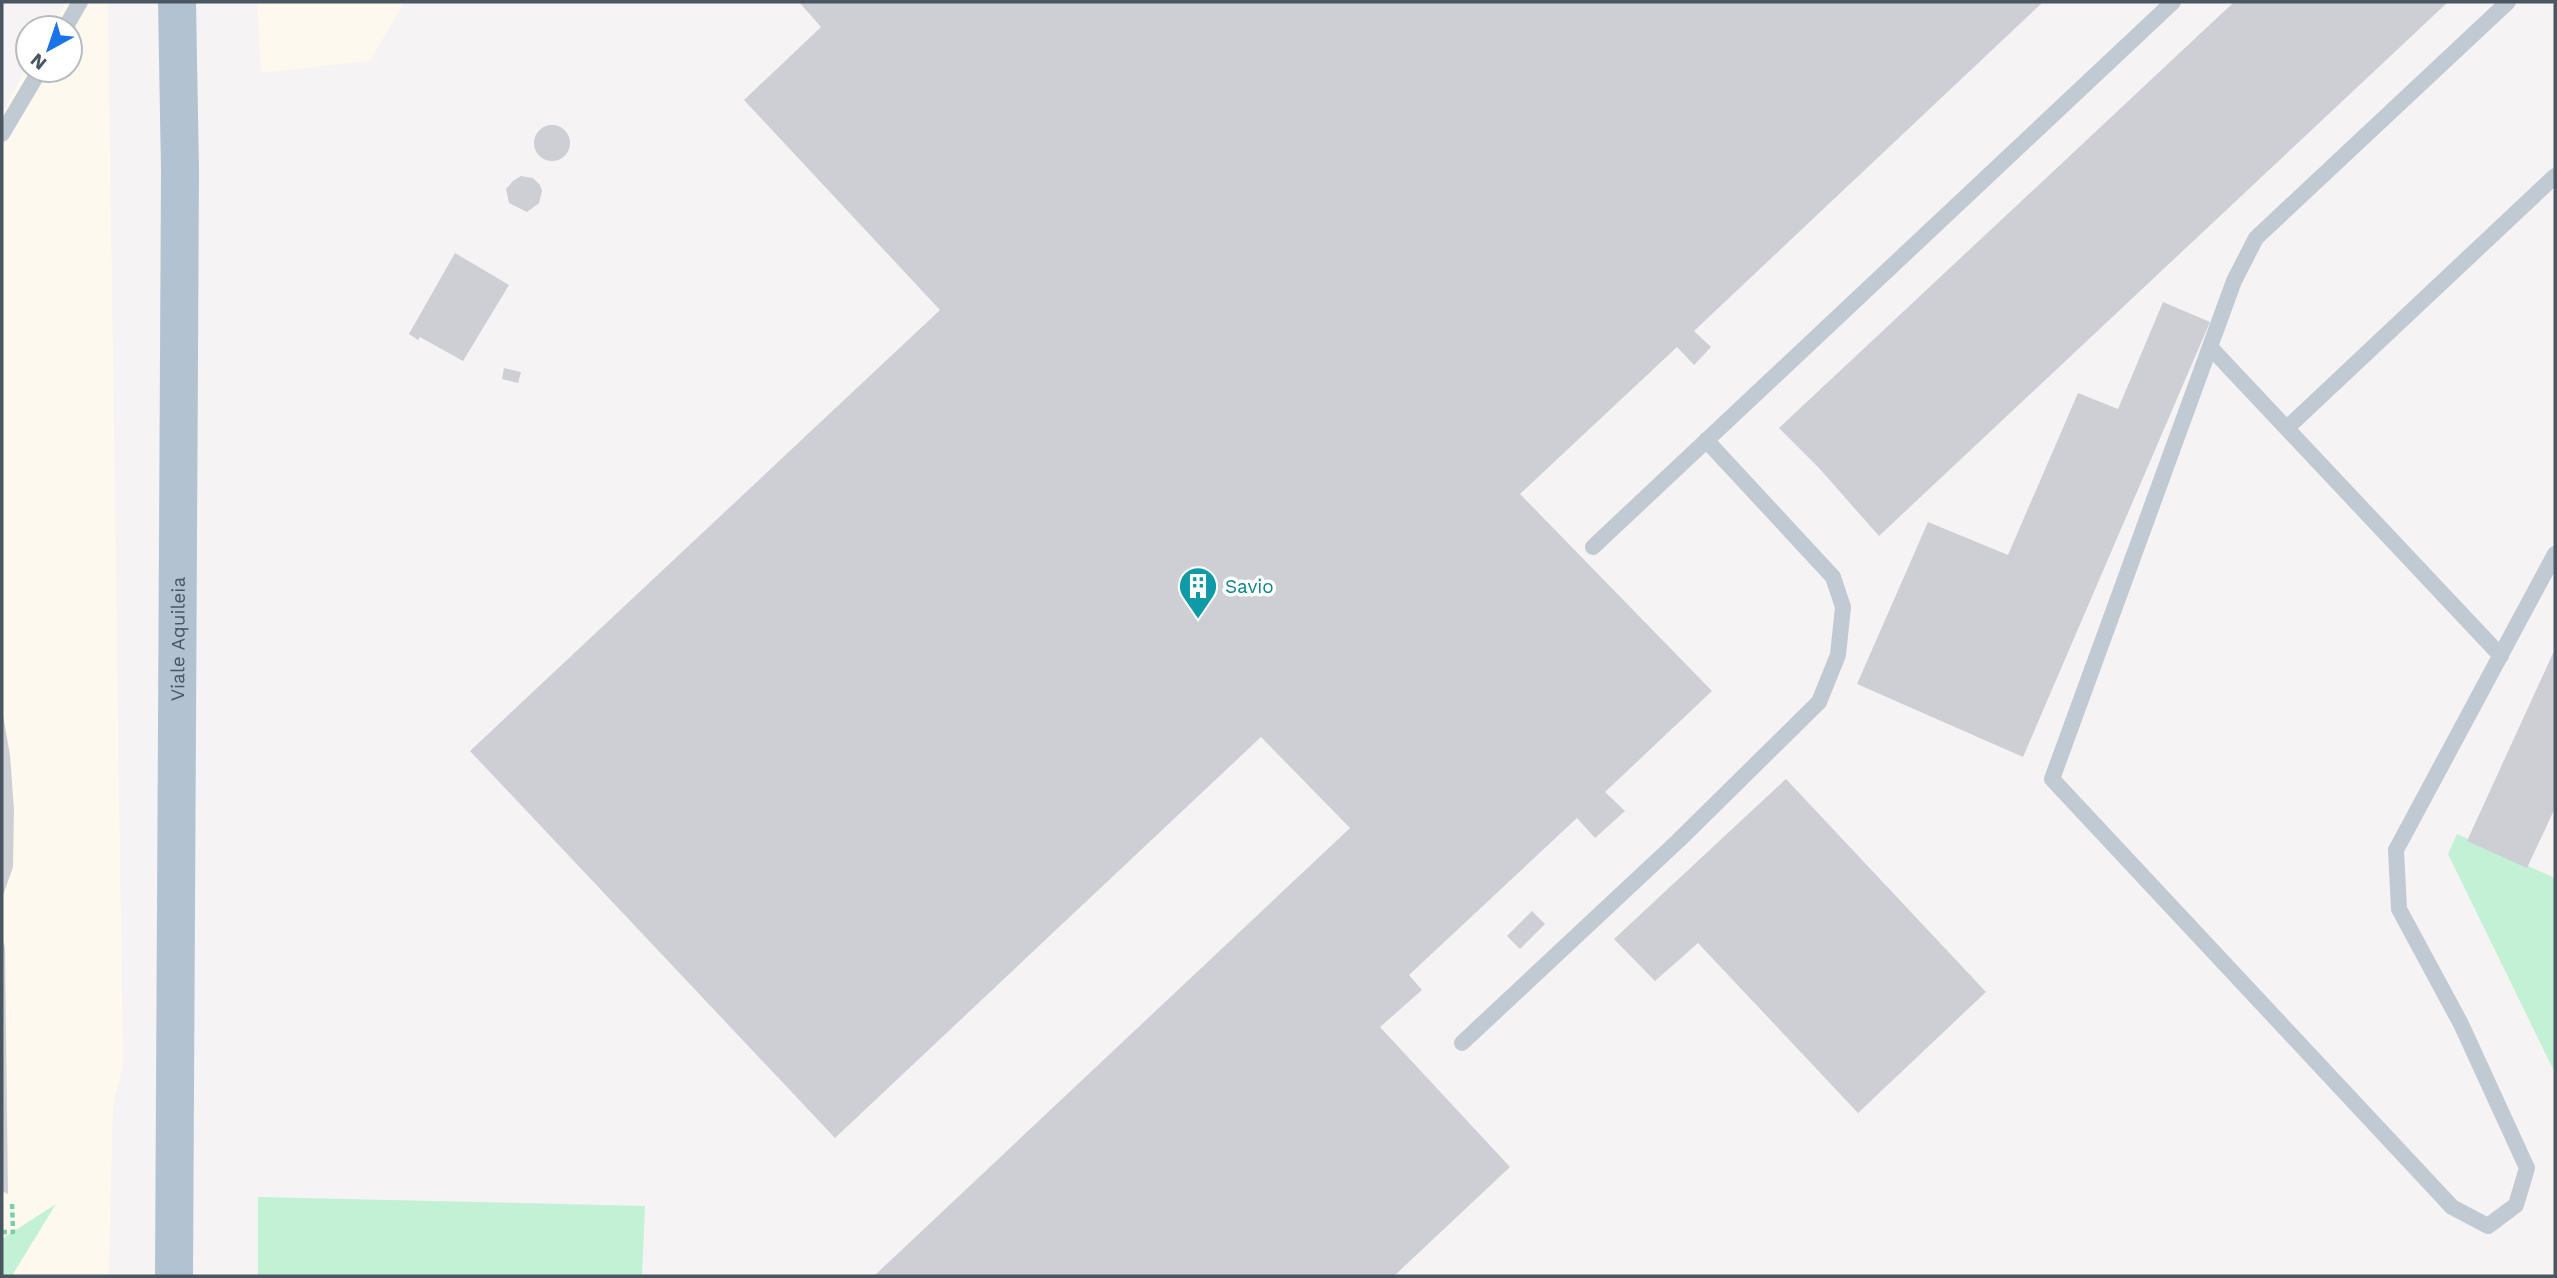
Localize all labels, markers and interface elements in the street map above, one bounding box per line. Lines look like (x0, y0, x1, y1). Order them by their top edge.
north arrow (14, 14, 84, 84)
text: N (26, 48, 51, 75)
building icon: Savio (1177, 565, 1219, 620)
place label: Savio (1225, 575, 1274, 598)
street label: Viale Aquileia (166, 577, 190, 701)

